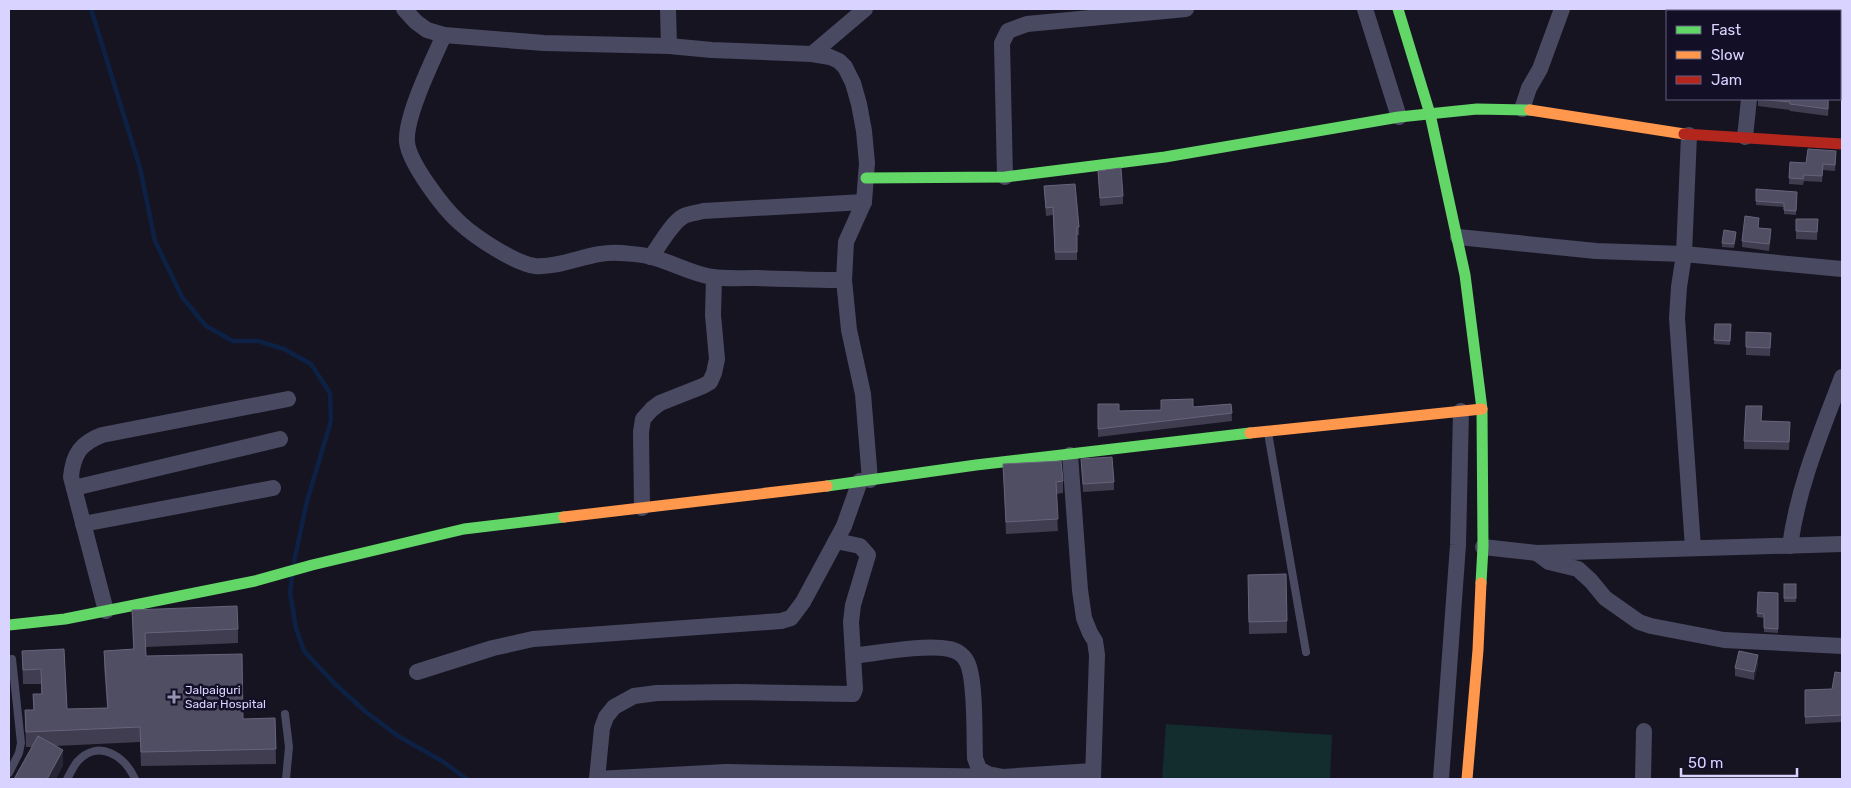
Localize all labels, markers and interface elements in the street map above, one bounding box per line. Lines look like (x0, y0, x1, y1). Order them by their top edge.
legend (1666, 10, 1841, 100)
text: Fast (1711, 21, 1741, 39)
text: Slow (1711, 46, 1744, 64)
text: Jam (1711, 71, 1742, 89)
place label: Jalpaiguri Sadar Hospital (185, 683, 266, 711)
marker: Jalpaiguri Sadar Hospital (167, 690, 181, 704)
scale bar (1681, 746, 1797, 778)
text: 50 m (1688, 754, 1723, 772)

